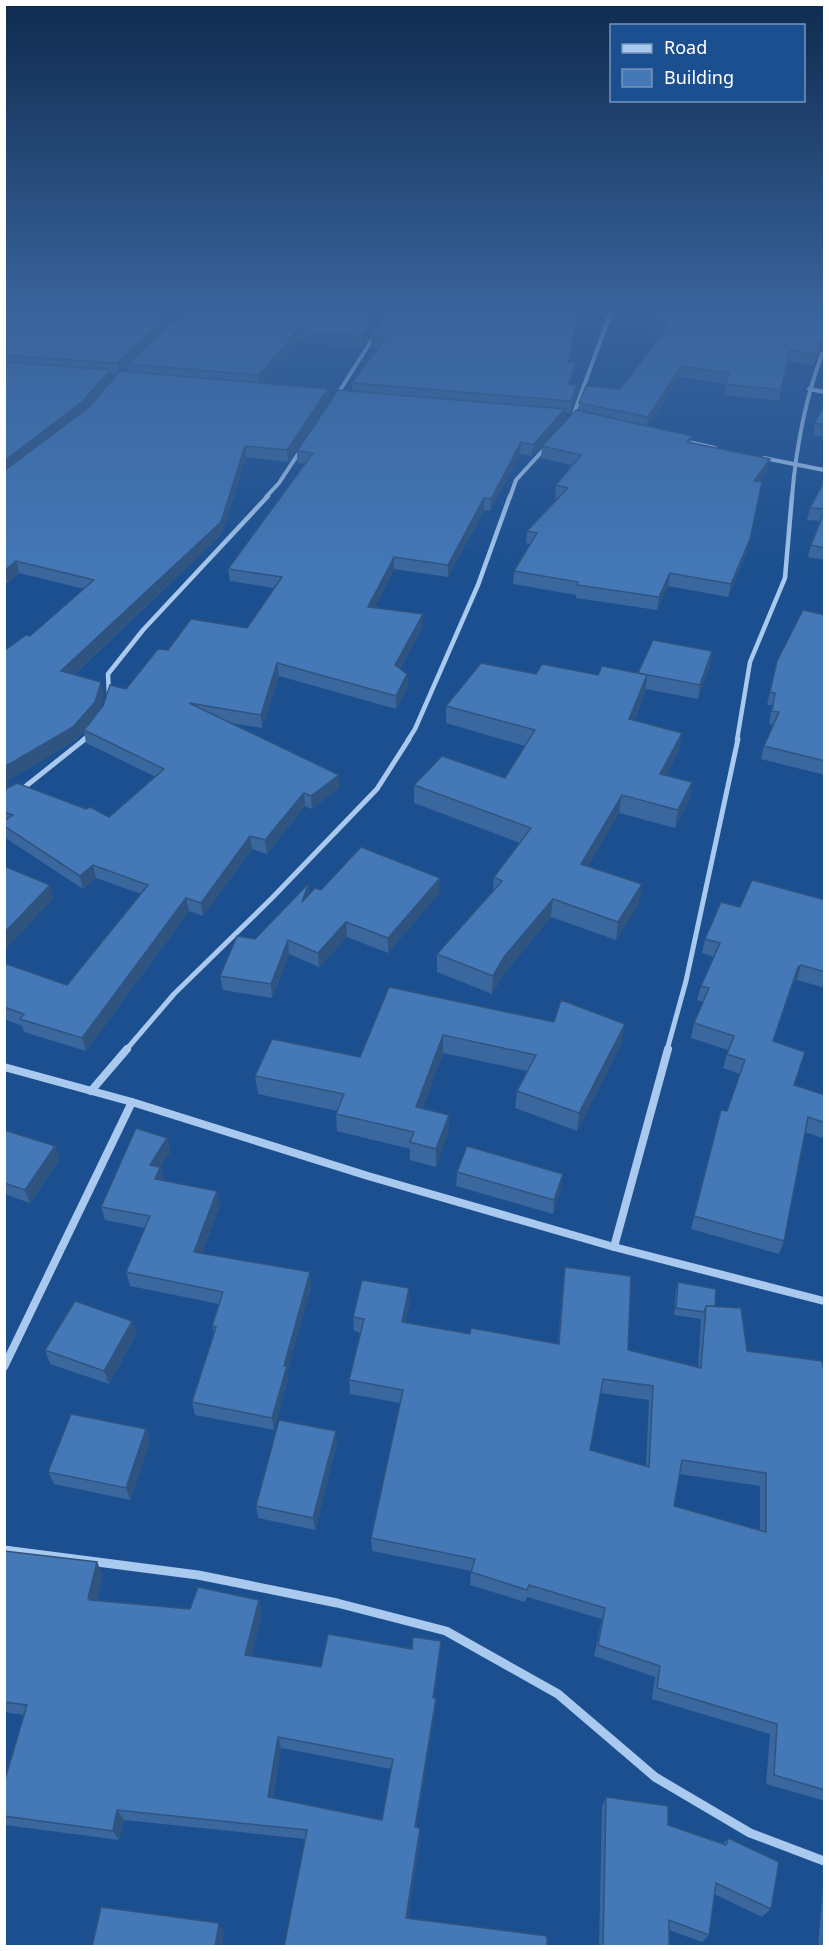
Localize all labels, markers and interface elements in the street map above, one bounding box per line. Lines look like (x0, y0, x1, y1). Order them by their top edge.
legend (610, 24, 805, 102)
text: Road (664, 35, 707, 59)
text: Building (664, 65, 734, 89)

